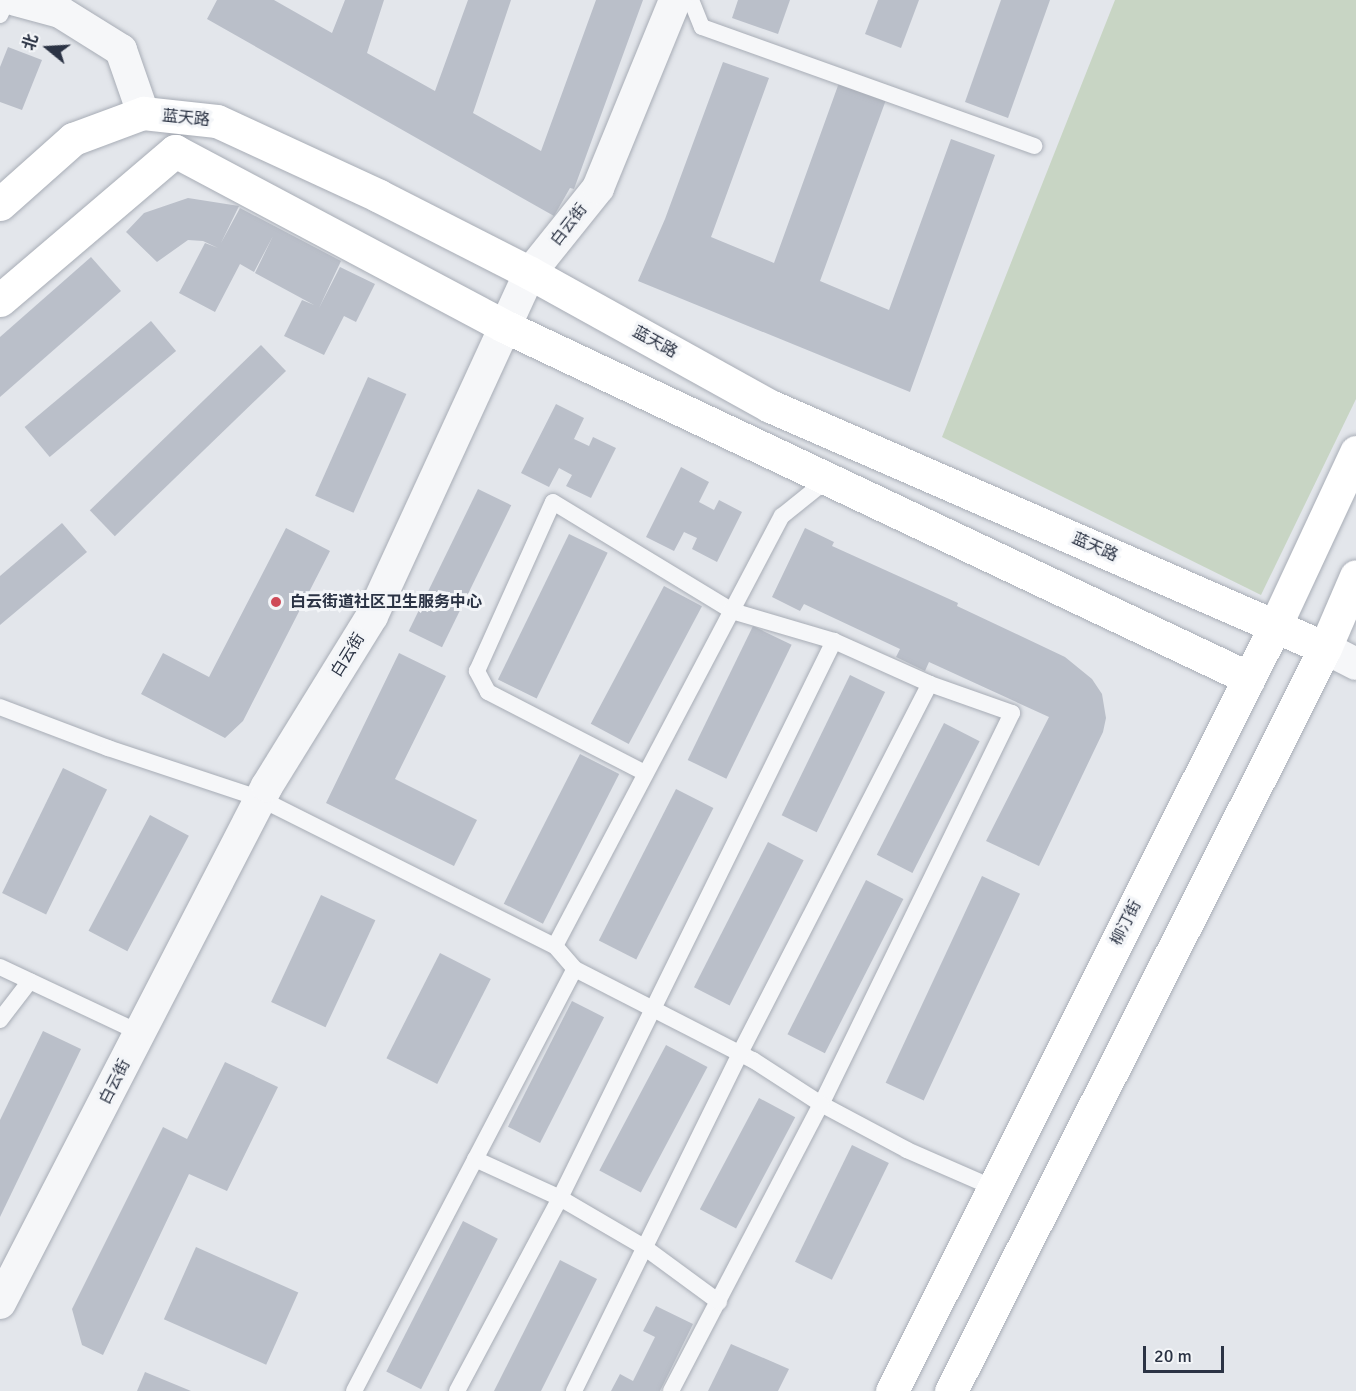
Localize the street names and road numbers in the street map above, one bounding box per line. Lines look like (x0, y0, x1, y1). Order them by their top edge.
street label: 蓝天路 (161, 106, 211, 130)
street label: 白云街 (547, 200, 591, 250)
street label: 蓝天路 (629, 322, 681, 362)
street label: 蓝天路 (1069, 528, 1121, 566)
street label: 白云街 (327, 630, 369, 680)
street label: 柳汀街 (1107, 897, 1145, 949)
street label: 白云街 (96, 1056, 134, 1108)

